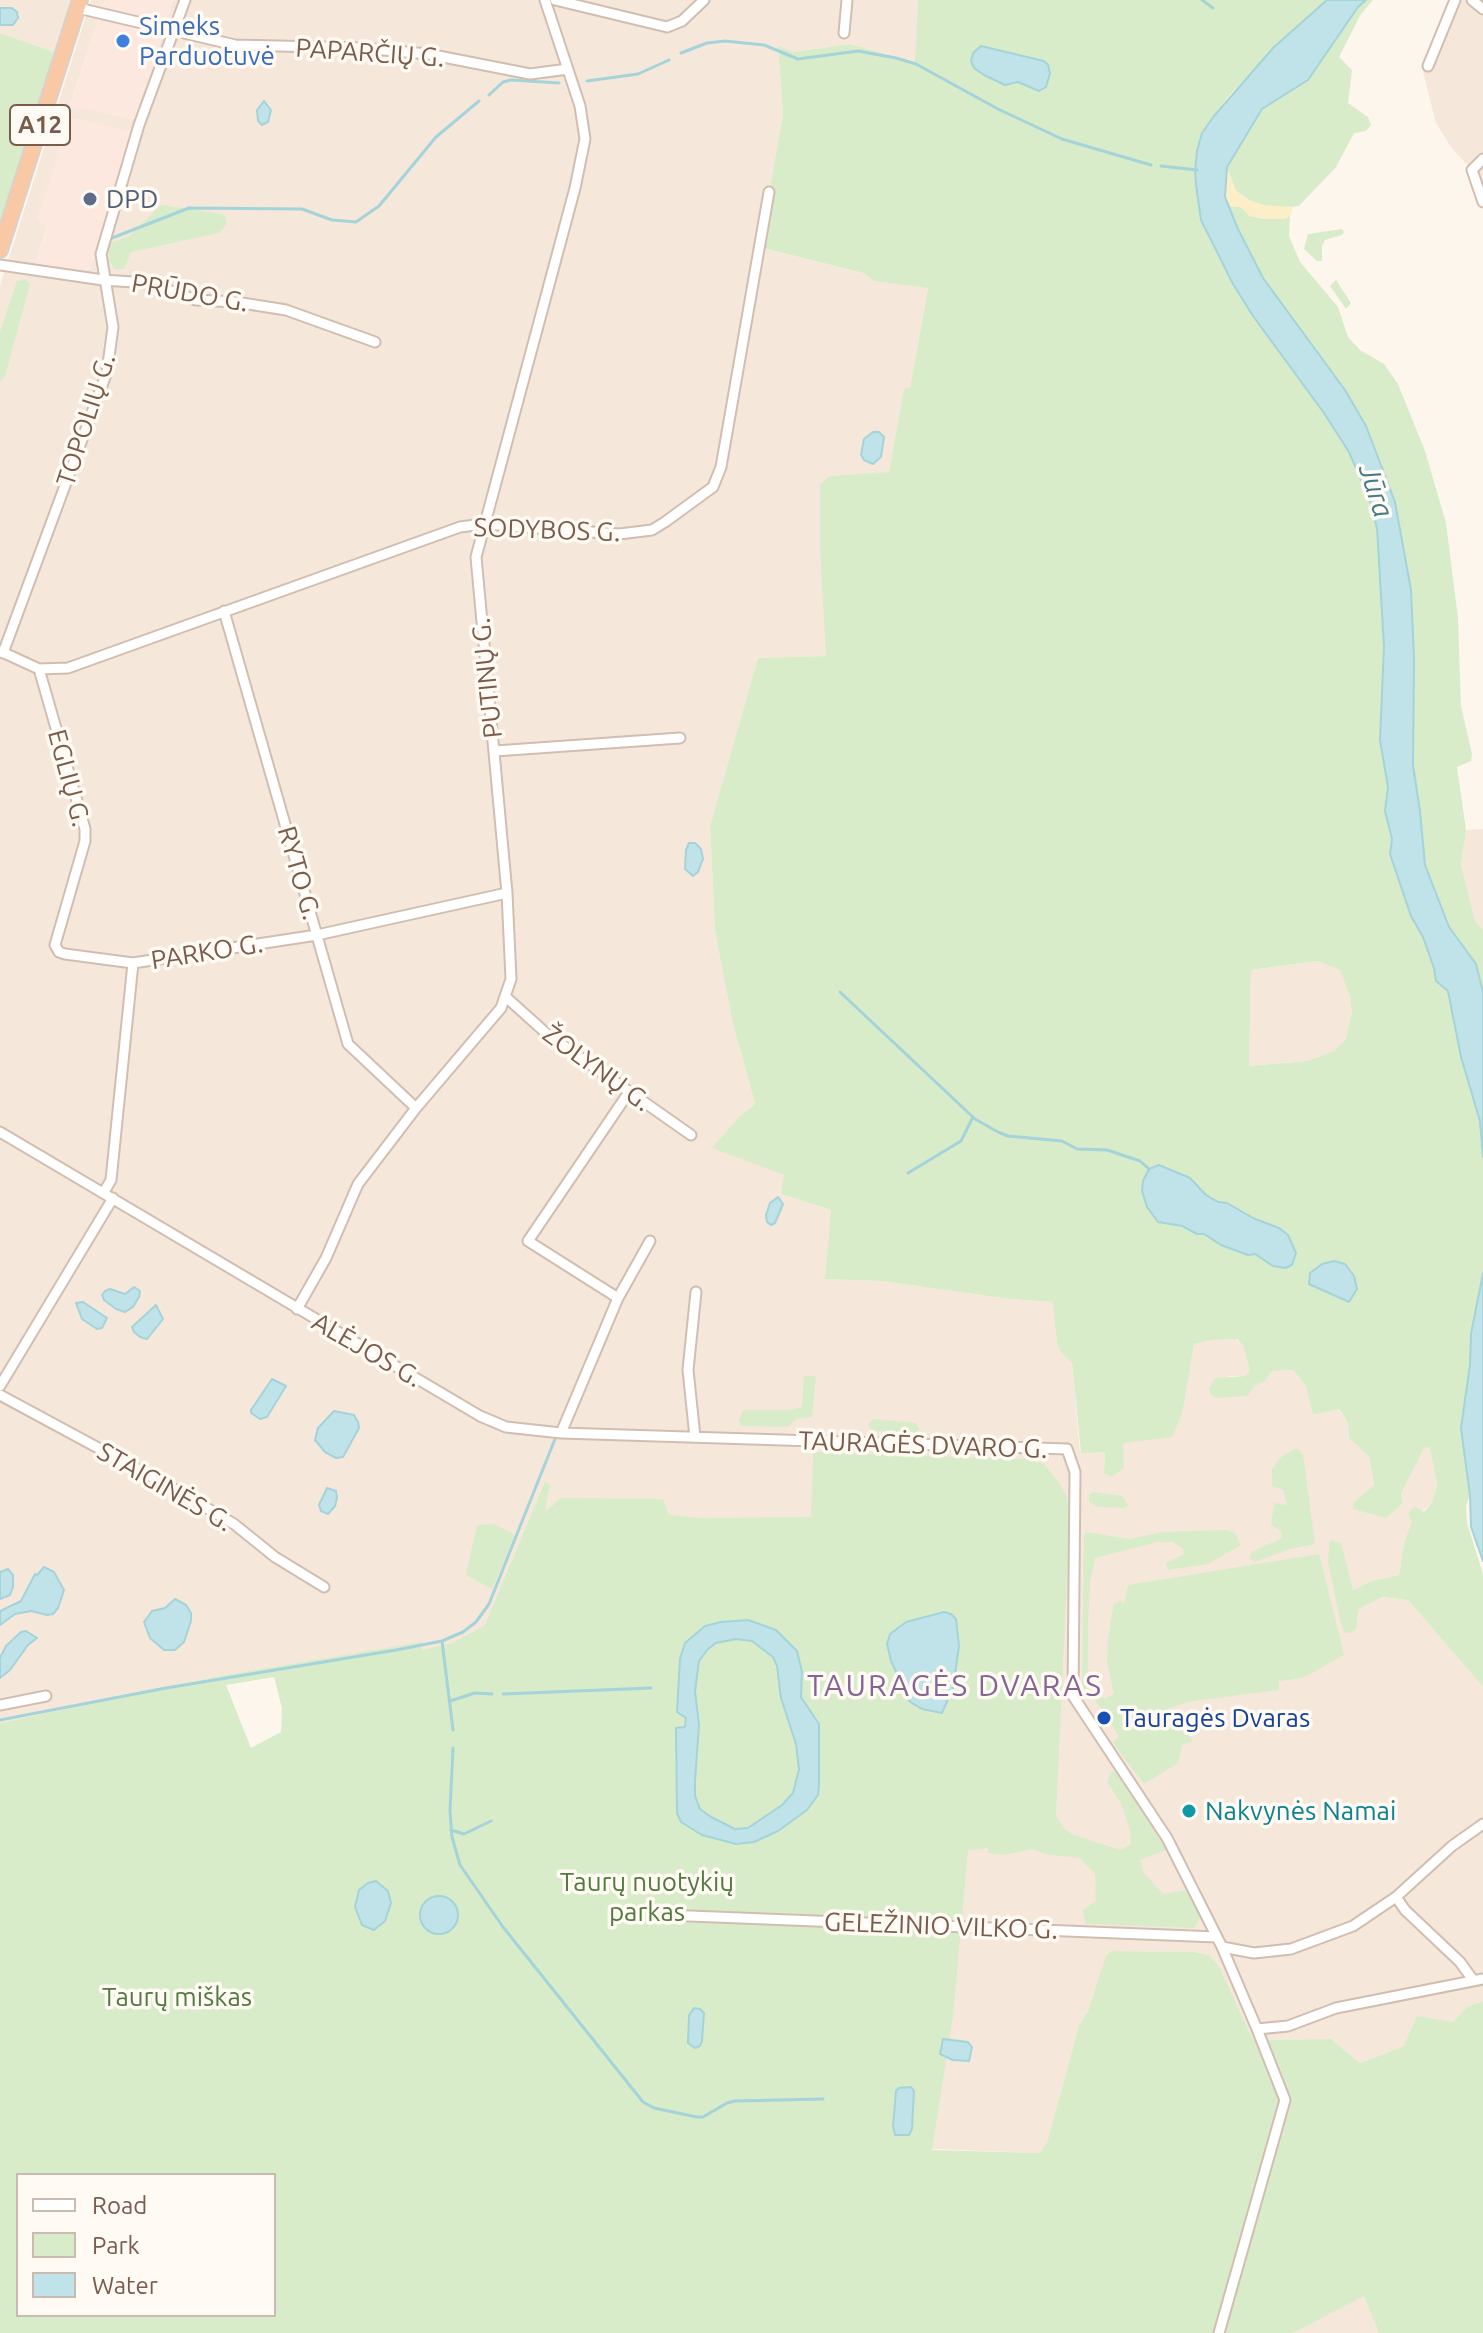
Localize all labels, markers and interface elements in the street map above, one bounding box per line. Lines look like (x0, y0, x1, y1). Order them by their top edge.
place label: Simeks Parduotuvė (139, 10, 275, 72)
marker: Simeks Parduotuvė (114, 32, 132, 50)
street label: PAPARČIŲ G. (295, 32, 445, 74)
road number: A12 (10, 105, 70, 145)
place label: DPD (106, 183, 158, 215)
marker: DPD (81, 190, 99, 208)
street label: PRŪDO G. (129, 267, 251, 319)
street label: TOPOLIŲ G. (50, 350, 122, 490)
water label: Jūra (1352, 460, 1400, 522)
street label: SODYBOS G. (473, 512, 621, 548)
street label: PUTINŲ G. (465, 616, 509, 740)
street label: EGLIŲ G. (41, 726, 97, 830)
street label: RYTO G. (271, 823, 327, 923)
street label: PARKO G. (149, 928, 265, 976)
street label: ŽOLYNŲ G. (537, 1018, 657, 1118)
street label: ALĖJOS G. (306, 1306, 428, 1394)
street label: TAURAGĖS DVARO G. (798, 1425, 1048, 1465)
street label: STAIGINĖS G. (92, 1436, 238, 1538)
district label: TAURAGĖS DVARAS (807, 1668, 1103, 1704)
place label: Tauragės Dvaras (1120, 1702, 1310, 1734)
marker: Tauragės Dvaras (1095, 1709, 1113, 1727)
place label: Nakvynės Namai (1205, 1795, 1396, 1827)
marker: Nakvynės Namai (1180, 1802, 1198, 1820)
park label: Taurų nuotykių parkas (560, 1866, 734, 1928)
street label: GELEŽINIO VILKO G. (823, 1906, 1059, 1946)
park label: Taurų miškas (102, 1981, 252, 2013)
legend (16, 2173, 276, 2317)
text: Road (92, 2192, 147, 2219)
text: Park (92, 2232, 140, 2259)
text: Water (92, 2272, 158, 2299)

